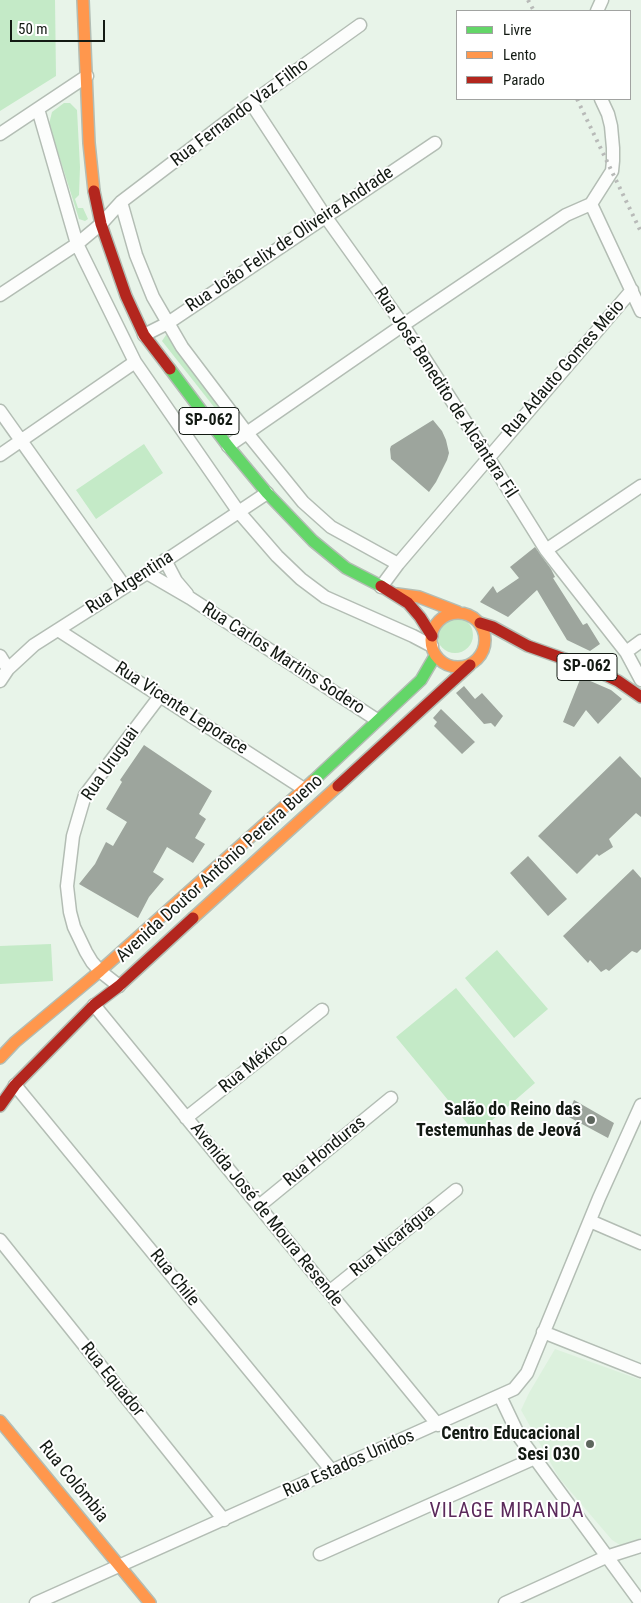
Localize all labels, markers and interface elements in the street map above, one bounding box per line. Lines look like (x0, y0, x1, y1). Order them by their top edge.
scale bar (12, 10, 108, 42)
legend (456, 10, 631, 100)
text: 50 m (18, 20, 48, 38)
text: Livre (503, 21, 531, 39)
text: Lento (503, 46, 536, 64)
street label: Rua Fernando Vaz Filho (167, 54, 313, 172)
text: Parado (503, 71, 545, 89)
street label: Rua João Felix de Oliveira Andrade (182, 162, 398, 318)
street label: Rua José Benedito de Alcântara Fil (369, 284, 521, 502)
street label: Rua Adauto Gomes Meio (498, 296, 630, 442)
road number: SP-062 (179, 408, 239, 434)
street label: Rua Argentina (82, 547, 178, 619)
street label: Rua Carlos Martins Sodero (198, 598, 368, 720)
road number: SP-062 (557, 654, 617, 680)
street label: Rua Vicente Leporace (111, 658, 251, 760)
street label: Rua Uruguai (78, 723, 144, 805)
street label: Avenida Doutor Antônio Pereira Bueno (112, 771, 328, 967)
street label: Rua México (215, 1030, 293, 1098)
place label: Salão do Reino das Testemunhas de Jeová (416, 1099, 581, 1142)
street label: Rua Honduras (280, 1112, 370, 1192)
marker: Salão do Reino das Testemunhas de Jeová (585, 1114, 597, 1126)
street label: Avenida José de Moura Resende (185, 1119, 347, 1311)
street label: Rua Nicarágua (346, 1200, 440, 1282)
street label: Rua Chile (145, 1245, 203, 1311)
street label: Rua Equador (75, 1338, 149, 1422)
place label: Centro Educacional Sesi 030 (441, 1423, 580, 1466)
street label: Rua Estados Unidos (280, 1425, 418, 1503)
street label: Rua Colômbia (34, 1437, 112, 1527)
marker: Centro Educacional Sesi 030 (584, 1438, 596, 1450)
district label: VILAGE MIRANDA (428, 1500, 586, 1524)

